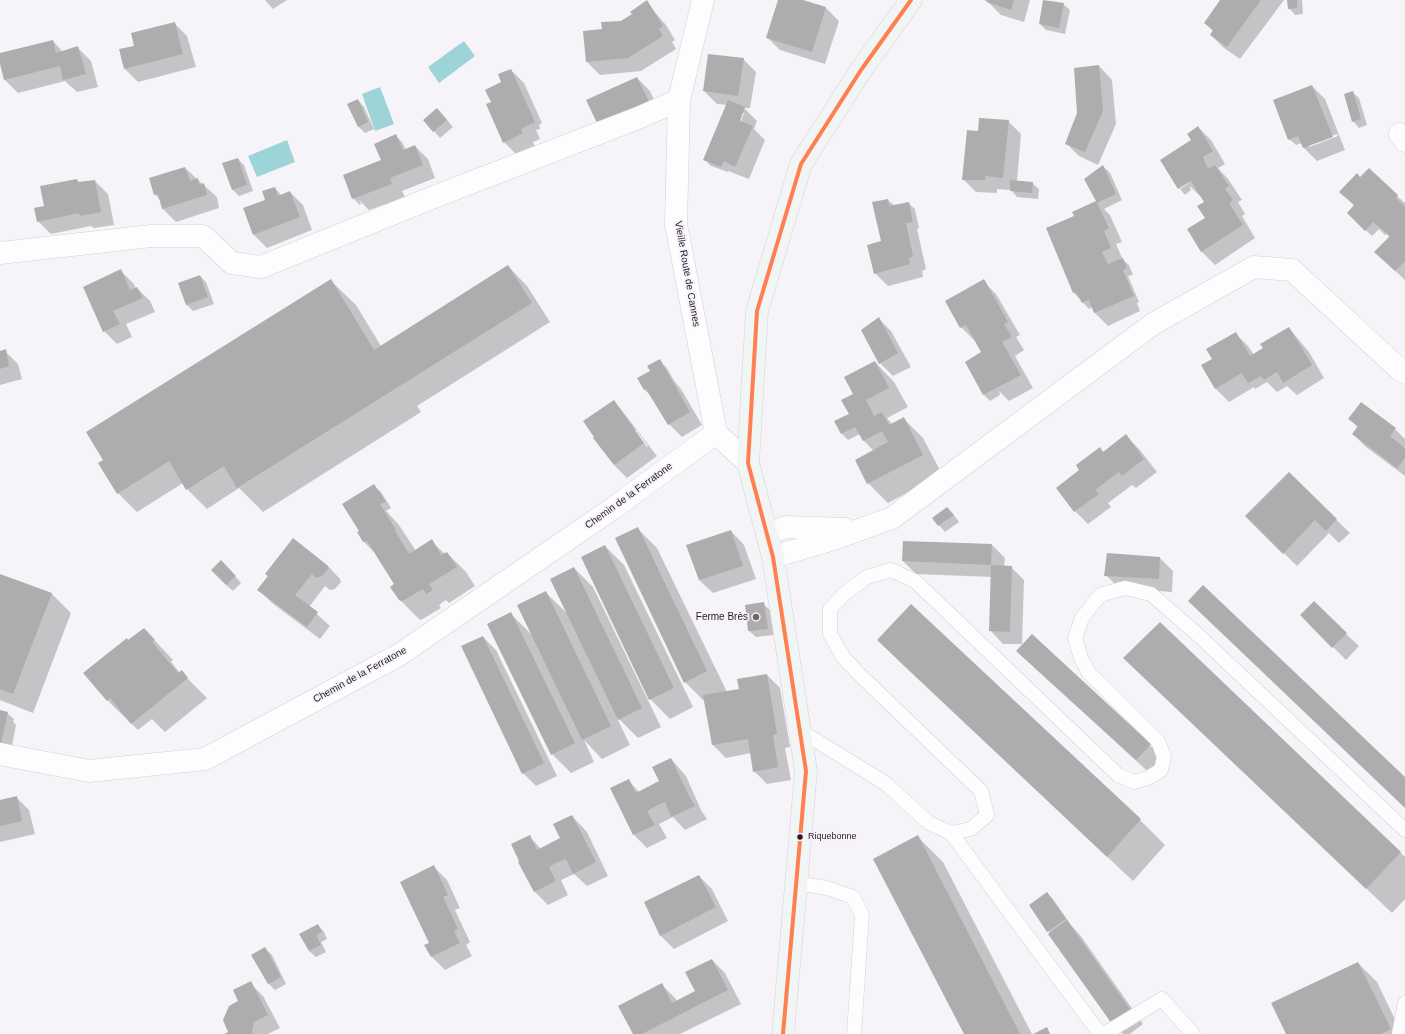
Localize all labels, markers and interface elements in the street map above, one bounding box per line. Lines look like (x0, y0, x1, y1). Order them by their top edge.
street label: Vieille Route de Cannes (672, 220, 702, 328)
street label: Chemin de la Ferratone (583, 460, 675, 532)
place label: Ferme Brès (696, 611, 748, 623)
marker: Ferme Brès (751, 612, 761, 622)
street label: Chemin de la Ferratone (311, 644, 409, 706)
marker: Riquebonne (795, 832, 805, 842)
place label: Riquebonne (808, 832, 857, 842)

